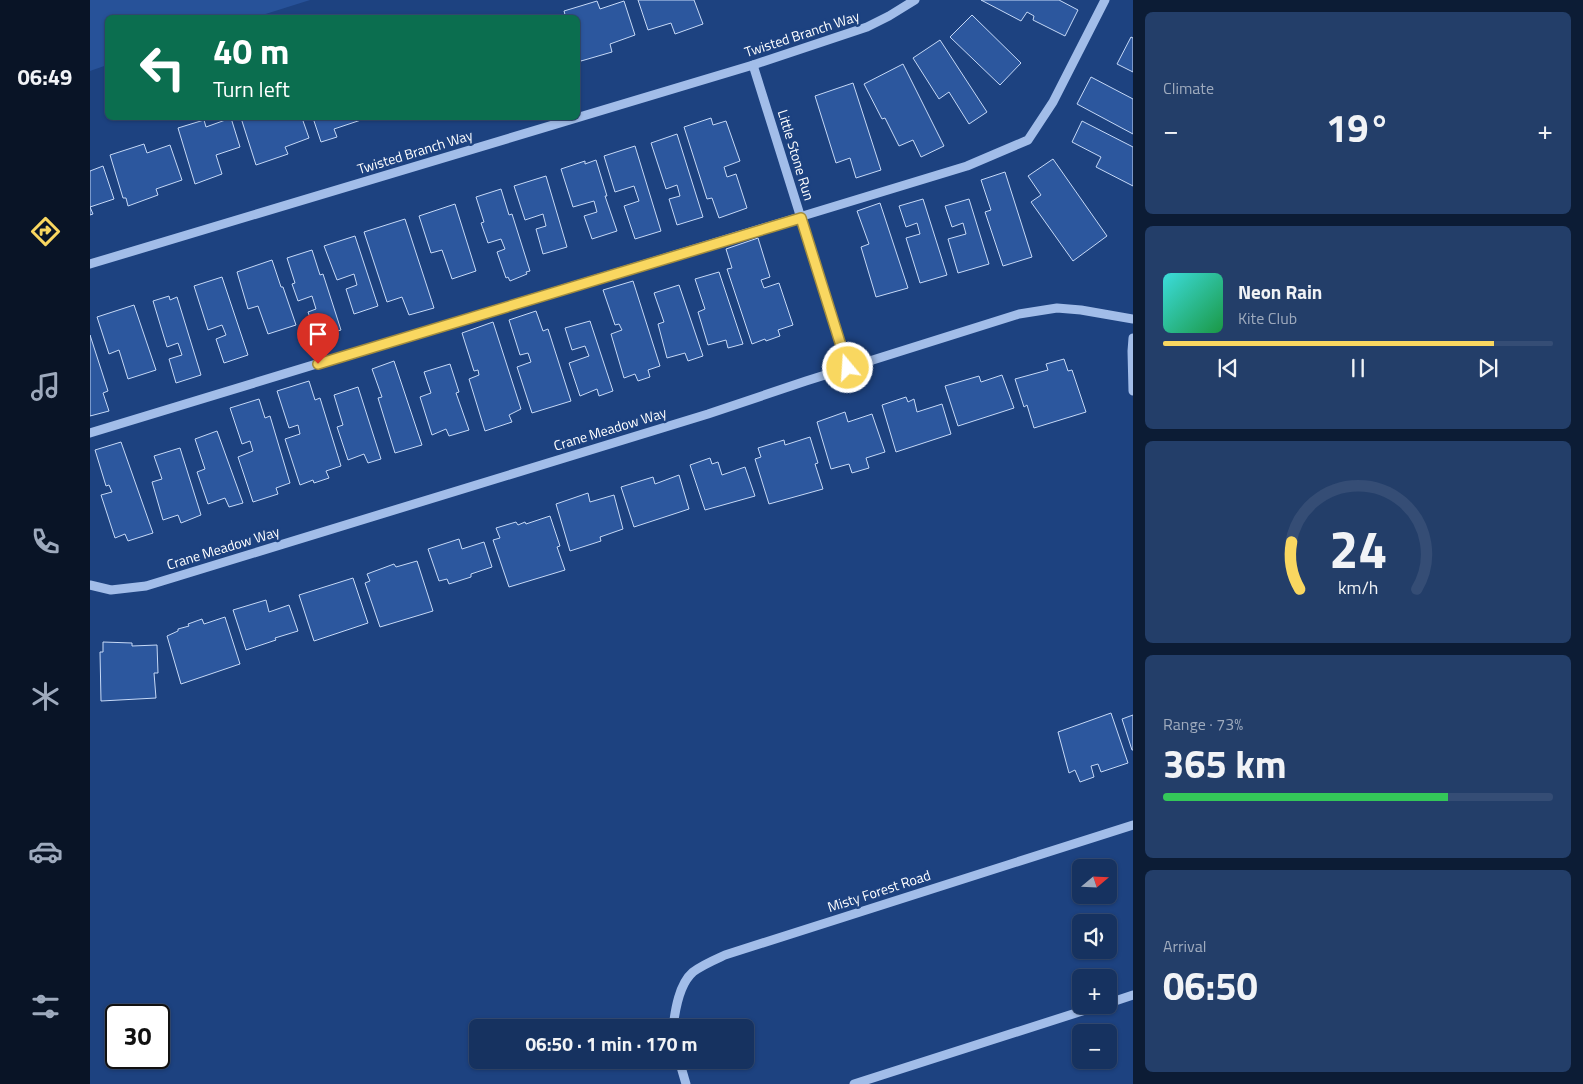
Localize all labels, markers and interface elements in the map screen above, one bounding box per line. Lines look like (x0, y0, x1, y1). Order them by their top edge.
street label: Twisted Branch Way (742, 5, 862, 62)
text: 40 m (213, 24, 289, 78)
icon: left (130, 35, 195, 100)
text: 06:49 (18, 60, 72, 94)
text: Turn left (213, 72, 290, 106)
text: Climate (1163, 76, 1214, 100)
text: 19° (1326, 99, 1390, 157)
street label: Little Stone Run (773, 107, 820, 203)
text: − (1163, 108, 1179, 151)
text: + (1537, 108, 1553, 151)
street label: Twisted Branch Way (355, 124, 475, 179)
icon: directions (28, 214, 63, 249)
text: Neon Rain (1238, 277, 1322, 306)
text: Kite Club (1238, 306, 1297, 330)
pin (297, 313, 339, 364)
icon: arrive (304, 320, 332, 348)
position arrow (821, 341, 873, 393)
icon: previous (1214, 354, 1242, 382)
icon: pause (1344, 354, 1372, 382)
icon: next (1474, 354, 1502, 382)
icon: music (28, 369, 63, 404)
street label: Crane Meadow Way (551, 401, 669, 456)
text: 24 (1329, 509, 1387, 588)
street label: Crane Meadow Way (164, 520, 282, 575)
icon: phone (28, 524, 63, 559)
text: km/h (1338, 574, 1378, 601)
icon: climate (28, 679, 63, 714)
text: Range · 73% (1163, 712, 1243, 736)
text: 365 km (1163, 735, 1287, 793)
icon: car (28, 834, 63, 869)
north arrow (1072, 859, 1118, 904)
map controls (1072, 859, 1117, 1069)
street label: Misty Forest Road (825, 864, 933, 917)
button: sound (1072, 914, 1117, 959)
text: Arrival (1163, 934, 1206, 958)
text: 06:50 (1163, 957, 1258, 1015)
button: + (1072, 969, 1117, 1014)
icon: filters (28, 989, 63, 1024)
speed limit sign: 30 (105, 1004, 170, 1069)
button: − (1072, 1024, 1117, 1069)
text: 06:50 · 1 min · 170 m (525, 1029, 698, 1058)

